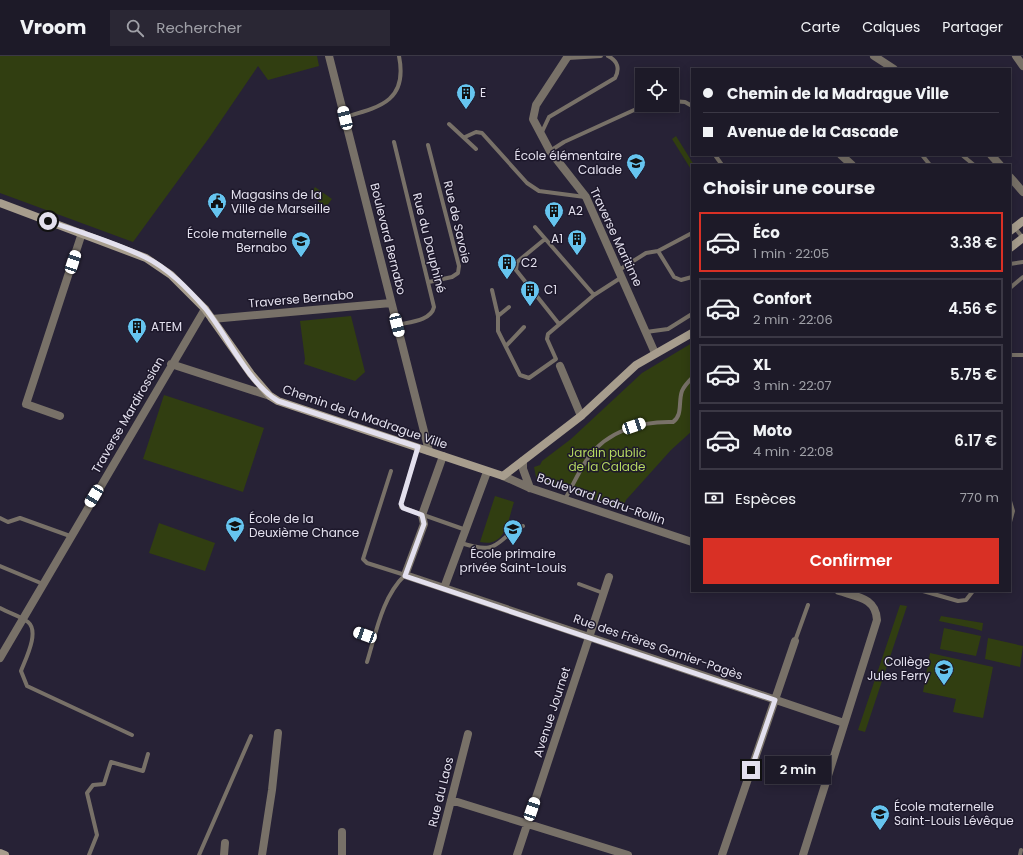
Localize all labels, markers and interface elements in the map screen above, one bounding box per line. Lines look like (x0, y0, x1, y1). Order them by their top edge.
search box (110, 10, 390, 46)
text: Vroom (20, 14, 86, 41)
icon: search (124, 17, 146, 39)
text: Rechercher (156, 17, 242, 38)
text: Carte (801, 17, 840, 37)
text: Calques (862, 17, 920, 37)
text: Partager (942, 17, 1003, 37)
map controls (635, 68, 679, 112)
button: locate (635, 68, 679, 112)
building icon: E (455, 82, 477, 110)
text: Chemin de la Madrague Ville (727, 83, 949, 104)
place label: E (480, 84, 486, 101)
car (336, 105, 354, 131)
text: Avenue de la Cascade (727, 121, 898, 142)
place label: École élémentaire Calade (515, 147, 622, 178)
school or university icon: École élémentaire Calade (625, 152, 647, 180)
text: Choisir une course (703, 175, 875, 200)
street label: Rue de Savoie (440, 179, 475, 265)
street label: Boulevard Bernabo (366, 181, 411, 297)
street label: Traverse Maritime (586, 184, 647, 289)
place label: Magasins de la Ville de Marseille (231, 186, 330, 217)
public building icon: Magasins de la Ville de Marseille (206, 191, 228, 219)
street label: Rue du Dauphiné (409, 191, 450, 295)
building icon: A2 (543, 200, 565, 228)
place label: A2 (568, 202, 583, 219)
route start (39, 212, 57, 230)
text: Éco (753, 222, 780, 243)
icon: car (705, 224, 741, 260)
place label: École maternelle Bernabo (187, 225, 287, 256)
building icon: A1 (566, 228, 588, 256)
school or university icon: École maternelle Bernabo (290, 230, 312, 258)
place label: A1 (551, 230, 563, 247)
text: 3.38 € (950, 232, 997, 253)
text: 1 min · 22:05 (753, 244, 829, 263)
car (64, 249, 82, 275)
building icon: C2 (496, 252, 518, 280)
place label: C2 (521, 254, 537, 271)
building icon: C1 (519, 279, 541, 307)
place label: C1 (544, 281, 557, 298)
street label: Traverse Bernabo (248, 285, 355, 312)
text: Confort (753, 288, 812, 309)
icon: car (705, 290, 741, 326)
text: 4.56 € (948, 298, 997, 319)
text: 2 min · 22:06 (753, 310, 833, 329)
car (388, 312, 406, 338)
building icon: ATEM (126, 316, 148, 344)
place label: ATEM (151, 318, 182, 335)
street label: Traverse Mardirossian (87, 353, 168, 476)
text: XL (753, 354, 771, 375)
icon: car (705, 356, 741, 392)
text: 5.75 € (950, 364, 997, 385)
text: 3 min · 22:07 (753, 376, 832, 395)
street label: Chemin de la Madrague Ville (280, 380, 450, 453)
car (621, 416, 647, 436)
text: Moto (753, 420, 792, 441)
icon: car (705, 422, 741, 458)
text: 6.17 € (954, 430, 997, 451)
text: 4 min · 22:08 (753, 442, 833, 461)
park label: Jardin public de la Calade (568, 444, 646, 475)
street label: Boulevard Ledru-Rollin (535, 469, 668, 529)
car (83, 483, 105, 509)
icon: cash (703, 487, 725, 509)
text: Espèces (735, 488, 796, 509)
text: 770 m (960, 488, 999, 507)
place label: École de la Deuxième Chance (249, 510, 359, 541)
school or university icon: École de la Deuxième Chance (224, 515, 246, 543)
school or university icon: École primaire privée Saint-Louis (502, 518, 524, 546)
button: Confirmer (703, 538, 999, 584)
place label: École primaire privée Saint-Louis (460, 545, 566, 576)
street label: Rue des Frères Garnier-Pagès (571, 610, 745, 684)
car (352, 625, 378, 645)
place label: Collège Jules Ferry (867, 653, 930, 684)
school or university icon: Collège Jules Ferry (933, 658, 955, 686)
street label: Avenue Journet (529, 665, 574, 759)
street label: Rue du Laos (424, 755, 457, 829)
callout: 2 min (765, 756, 831, 784)
text: 2 min (780, 760, 816, 779)
route end (742, 761, 760, 779)
car (522, 796, 542, 822)
place label: École maternelle Saint-Louis Lévêque (894, 798, 1014, 829)
school or university icon: École maternelle Saint-Louis Lévêque (869, 803, 891, 831)

